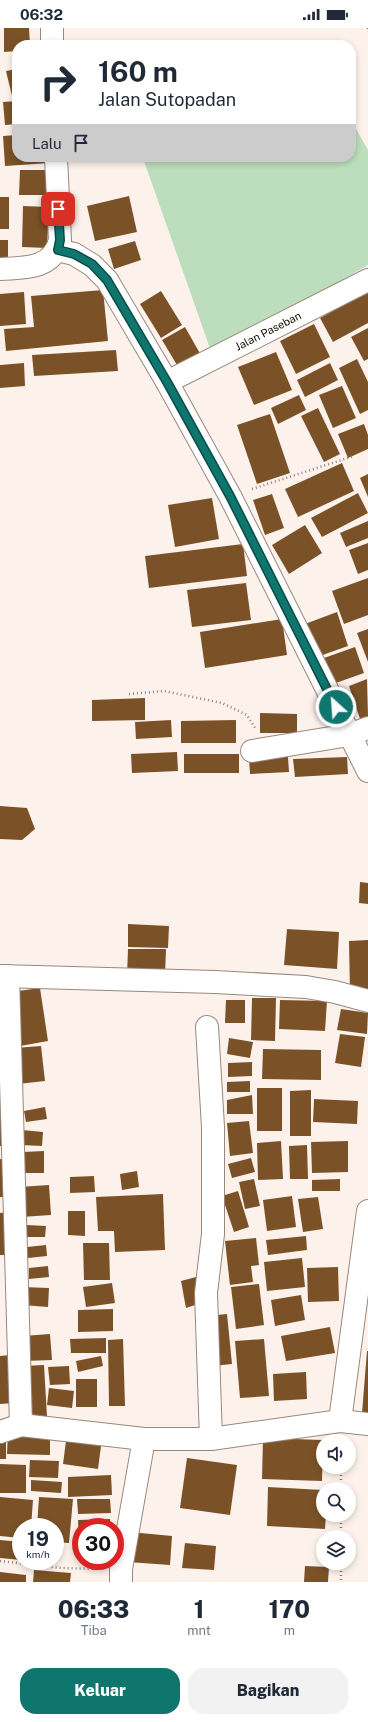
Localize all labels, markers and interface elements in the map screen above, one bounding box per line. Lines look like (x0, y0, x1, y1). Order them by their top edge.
text: 06:32 (20, 6, 63, 23)
text: 160 m (98, 55, 178, 88)
icon: right (32, 56, 84, 108)
text: Jalan Sutopadan (98, 89, 236, 110)
icon: arrive (70, 132, 92, 154)
text: Lalu (32, 135, 62, 152)
pin (41, 192, 75, 226)
icon: arrive (47, 198, 69, 220)
street label: Jalan Paseban (233, 309, 303, 353)
position arrow (315, 686, 357, 728)
map controls (316, 1434, 356, 1570)
button: sound (316, 1434, 356, 1474)
button: search (316, 1482, 356, 1522)
speed limit sign: 30 (72, 1518, 124, 1570)
text: 19 (27, 1527, 49, 1551)
button: layers (316, 1530, 356, 1570)
text: km/h (26, 1548, 50, 1560)
text: 06:33 (58, 1595, 129, 1623)
text: 1 (194, 1595, 204, 1623)
text: 170 (269, 1595, 310, 1623)
text: Tiba (81, 1623, 107, 1638)
text: mnt (187, 1623, 211, 1638)
text: m (284, 1623, 295, 1638)
button: Keluar (20, 1668, 180, 1714)
button: Bagikan (188, 1668, 348, 1714)

